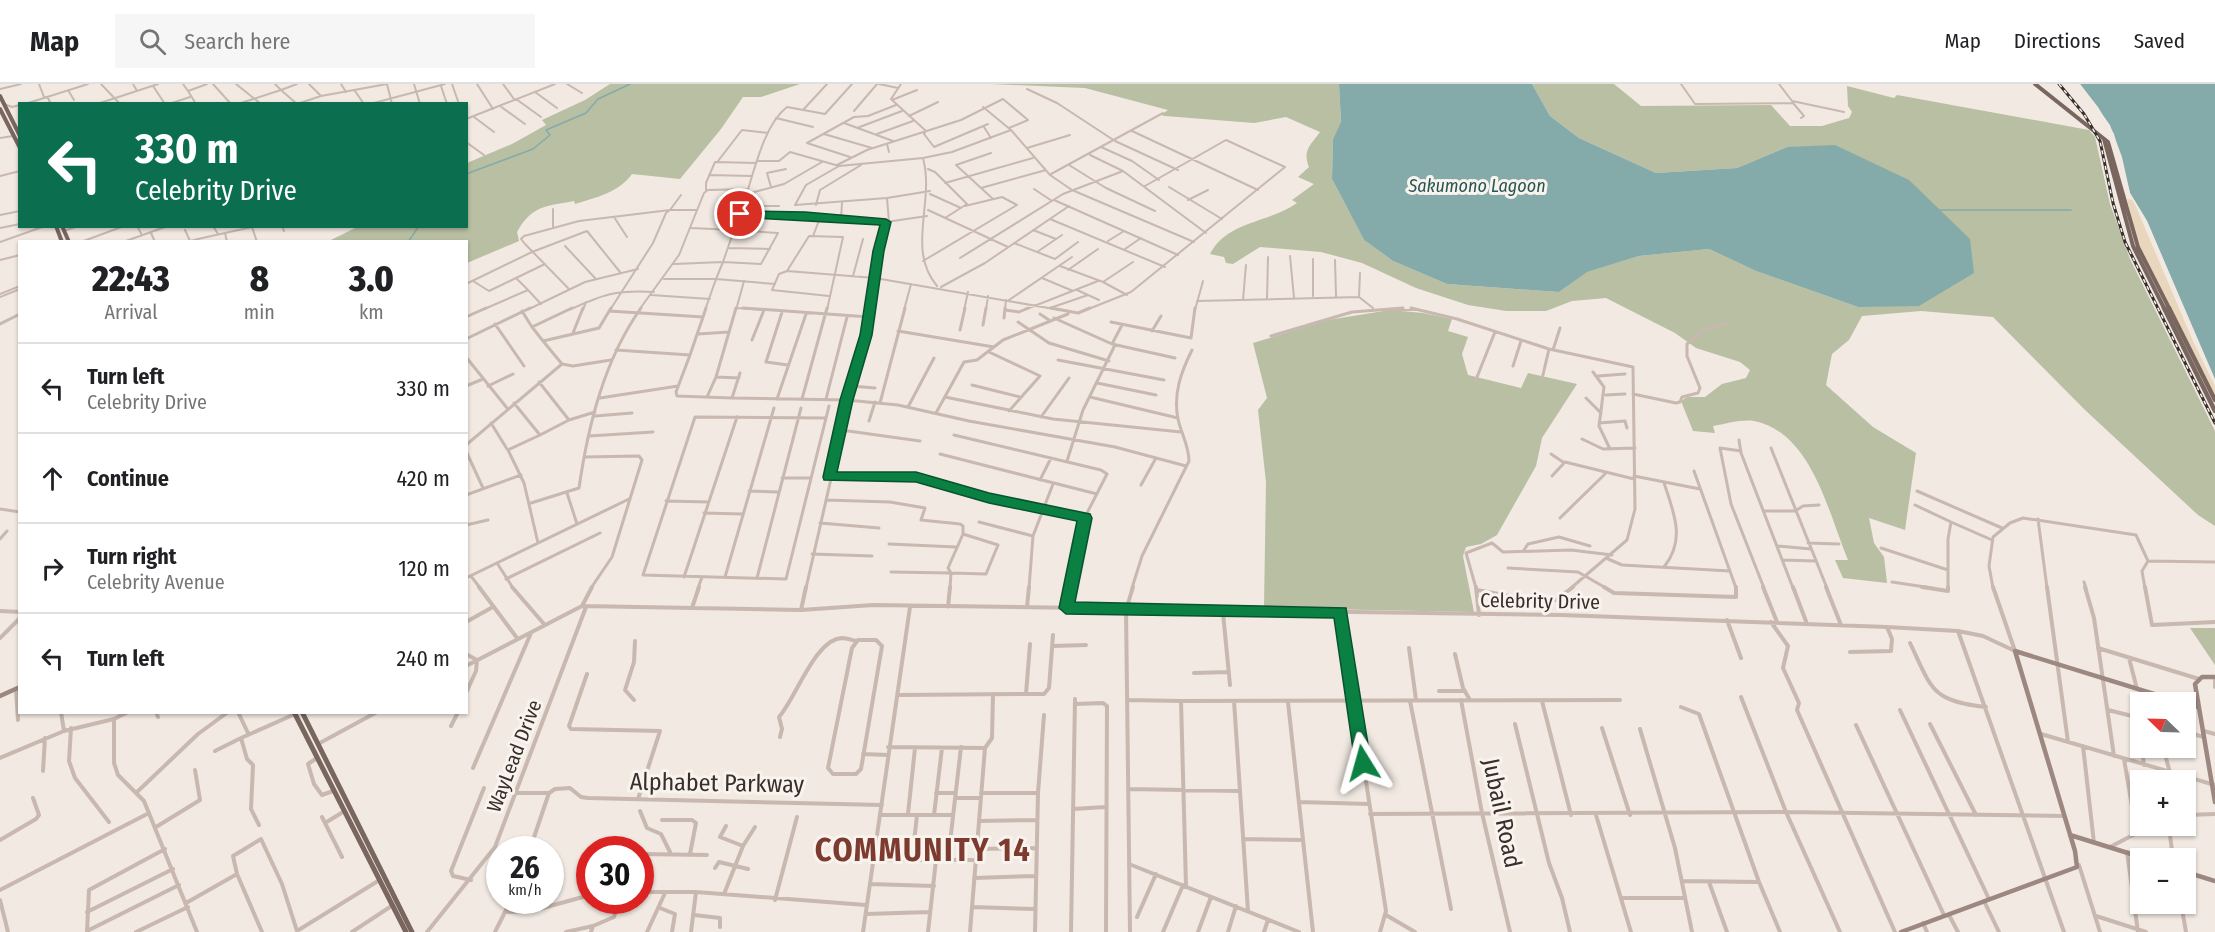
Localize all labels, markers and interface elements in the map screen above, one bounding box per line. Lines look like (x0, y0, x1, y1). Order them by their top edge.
search box (115, 14, 535, 68)
text: Map (30, 25, 79, 58)
icon: search (136, 25, 169, 58)
text: Search here (184, 28, 290, 55)
text: Map (1944, 28, 1981, 54)
text: Directions (2014, 28, 2101, 54)
text: Saved (2134, 28, 2185, 54)
text: 330 m (135, 124, 238, 174)
icon: left (36, 126, 114, 204)
text: Celebrity Drive (135, 175, 297, 207)
water label: Sakumono Lagoon (1407, 175, 1546, 197)
pin (714, 188, 765, 239)
icon: arrive (723, 197, 756, 230)
text: 22:43 (92, 257, 170, 301)
text: 8 (250, 257, 269, 301)
text: 3.0 (349, 257, 394, 301)
text: Arrival (104, 300, 157, 324)
text: min (244, 300, 275, 324)
text: km (359, 300, 384, 324)
text: Turn left (87, 363, 165, 390)
icon: left (36, 372, 69, 405)
text: 330 m (397, 375, 450, 402)
text: Celebrity Drive (87, 390, 207, 414)
icon: ahead (36, 462, 69, 495)
text: Continue (87, 465, 169, 492)
text: 420 m (396, 465, 450, 492)
text: Turn right (87, 543, 176, 570)
icon: right (36, 552, 69, 585)
text: 120 m (398, 555, 450, 582)
text: Celebrity Avenue (87, 570, 225, 594)
street label: Celebrity Drive (1480, 588, 1600, 614)
icon: left (36, 642, 69, 675)
text: Turn left (87, 645, 165, 672)
text: 240 m (397, 645, 450, 672)
north arrow (2130, 692, 2196, 758)
map controls (2130, 692, 2196, 914)
street label: WayLead Drive (482, 696, 546, 816)
position arrow (1331, 731, 1395, 795)
street label: Jubail Road (1477, 756, 1527, 870)
street label: Alphabet Parkway (630, 767, 805, 799)
button: + (2130, 770, 2196, 836)
district label: COMMUNITY 14 (815, 831, 1031, 869)
speed limit sign: 30 (576, 836, 654, 914)
button: − (2130, 848, 2196, 914)
text: 26 (510, 850, 540, 886)
text: km/h (508, 881, 542, 899)

